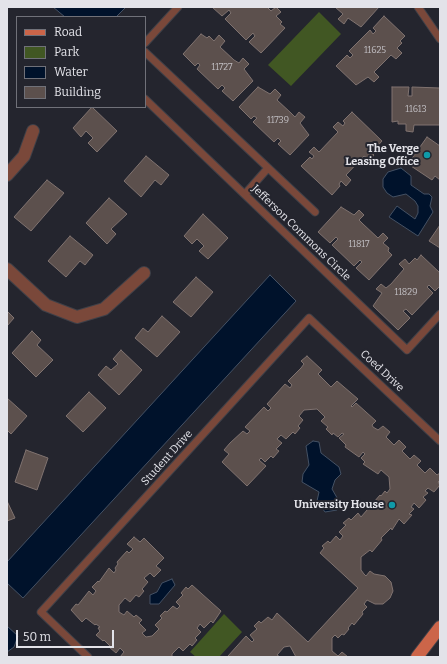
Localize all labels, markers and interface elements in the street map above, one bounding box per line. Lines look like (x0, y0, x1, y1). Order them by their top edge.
legend (16, 16, 146, 108)
text: Road (54, 25, 82, 39)
text: Park (54, 45, 79, 59)
house number: 11625 (364, 45, 386, 55)
house number: 11727 (212, 62, 232, 72)
text: Water (54, 65, 88, 79)
text: Building (54, 85, 101, 99)
house number: 11613 (405, 104, 427, 114)
house number: 11739 (267, 115, 289, 125)
place label: The Verge Leasing Office (345, 142, 419, 168)
marker: The Verge Leasing Office (422, 150, 432, 160)
street label: Jefferson Commons Circle (249, 182, 353, 284)
house number: 11817 (349, 239, 369, 249)
house number: 11829 (395, 287, 417, 297)
street label: Coed Drive (357, 347, 407, 395)
street label: Student Drive (139, 428, 195, 488)
place label: University House (294, 498, 384, 512)
marker: University House (387, 500, 397, 510)
scale bar (18, 622, 116, 648)
text: 50 m (23, 630, 51, 644)

